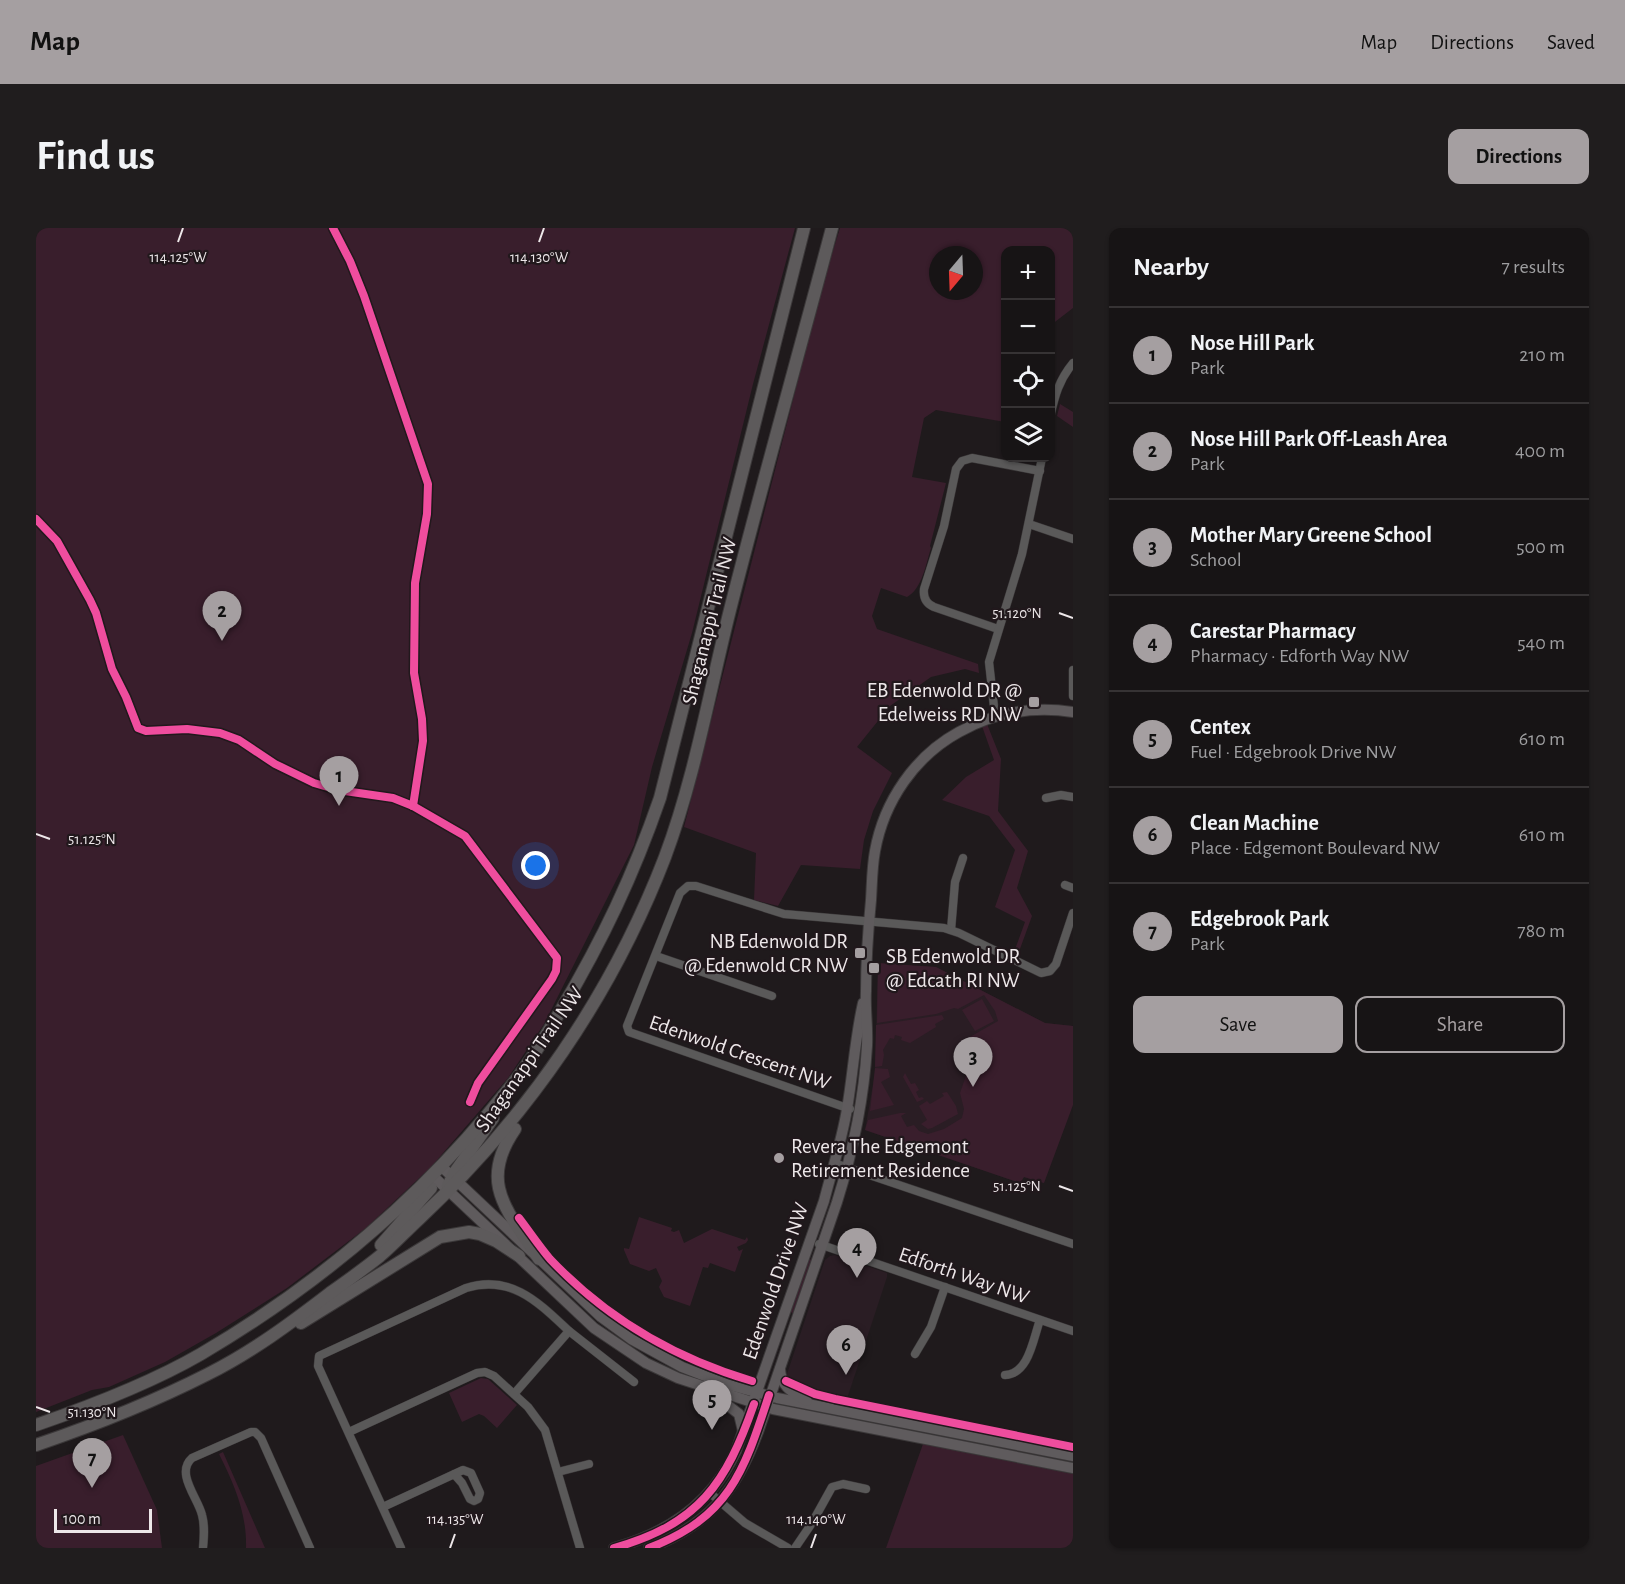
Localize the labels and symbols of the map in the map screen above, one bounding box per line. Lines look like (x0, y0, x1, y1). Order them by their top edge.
north arrow (929, 246, 983, 300)
text: 114.125°W (149, 250, 207, 265)
text: 114.130°W (510, 250, 569, 265)
street label: Shaganappi Trail NW (678, 535, 741, 707)
pin: 2 (202, 592, 242, 641)
text: 51.120°N (992, 606, 1042, 621)
place label: EB Edenwold DR @ Edelweiss RD NW (867, 680, 1022, 725)
marker: EB Edenwold DR @ Edelweiss RD NW (1027, 695, 1041, 709)
pin: 1 (320, 756, 358, 806)
text: 51.125°N (68, 832, 116, 847)
your location (521, 851, 550, 880)
place label: NB Edenwold DR @ Edenwold CR NW (684, 931, 848, 976)
marker: NB Edenwold DR @ Edenwold CR NW (853, 946, 867, 960)
place label: SB Edenwold DR @ Edcath RI NW (886, 946, 1020, 991)
marker: SB Edenwold DR @ Edcath RI NW (867, 961, 881, 975)
street label: Shaganappi Trail NW (471, 983, 587, 1136)
street label: Edenwold Crescent NW (646, 1012, 834, 1093)
pin: 3 (954, 1038, 992, 1087)
place label: Revera The Edgemont Retirement Residence (791, 1136, 970, 1181)
marker: Revera The Edgemont Retirement Residence (772, 1151, 786, 1165)
text: 51.125°N (993, 1179, 1041, 1194)
street label: Edenwold Drive NW (739, 1200, 812, 1362)
pin: 4 (838, 1228, 876, 1278)
street label: Edforth Way NW (896, 1243, 1032, 1308)
pin: 6 (826, 1326, 866, 1375)
pin: 5 (692, 1380, 732, 1430)
text: 51.130°N (68, 1405, 116, 1420)
pin: 7 (72, 1438, 112, 1488)
scale bar (54, 1506, 152, 1534)
text: 114.135°W (427, 1512, 484, 1527)
text: 114.140°W (786, 1512, 846, 1527)

